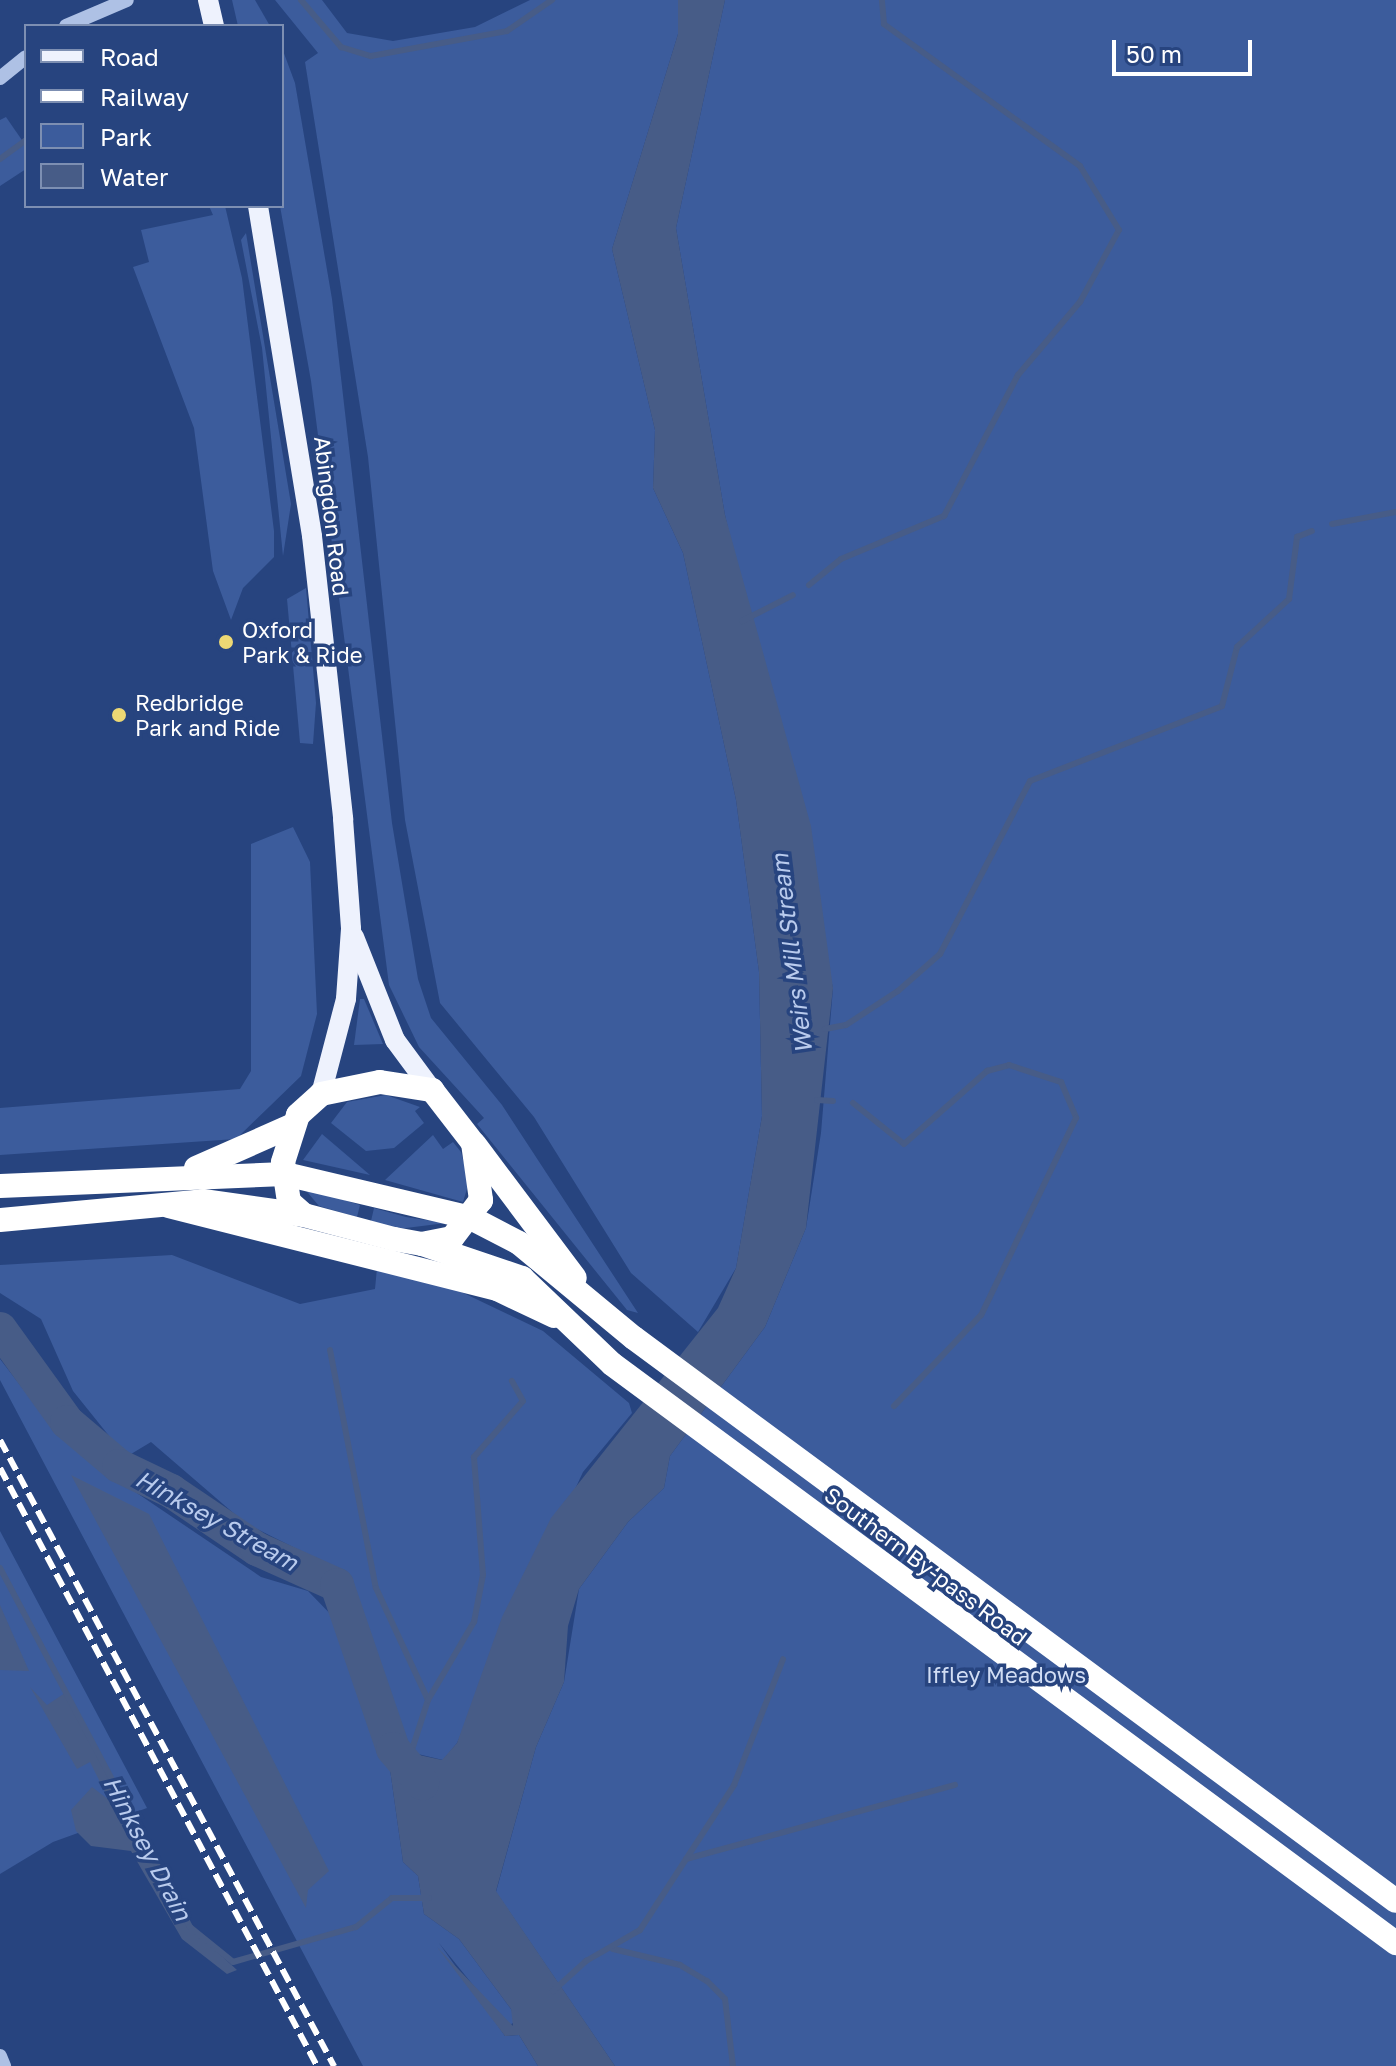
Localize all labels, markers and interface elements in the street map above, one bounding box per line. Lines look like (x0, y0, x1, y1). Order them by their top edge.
legend (24, 24, 284, 208)
scale bar (1116, 24, 1256, 74)
text: 50 m (1126, 39, 1182, 68)
text: Road (100, 42, 159, 71)
text: Railway (100, 82, 189, 111)
text: Park (100, 122, 152, 151)
text: Water (100, 162, 168, 191)
street label: Abingdon Road (309, 435, 355, 597)
place label: Oxford Park & Ride (242, 616, 363, 668)
marker: Oxford Park & Ride (217, 633, 235, 651)
place label: Redbridge Park and Ride (135, 689, 280, 740)
marker: Redbridge Park and Ride (110, 706, 128, 724)
water label: Weirs Mill Stream (764, 852, 818, 1056)
water label: Hinksey Stream (131, 1464, 303, 1576)
street label: Southern By-pass Road (820, 1481, 1032, 1651)
park label: Iffley Meadows (926, 1662, 1086, 1688)
water label: Hinksey Drain (98, 1771, 198, 1925)

